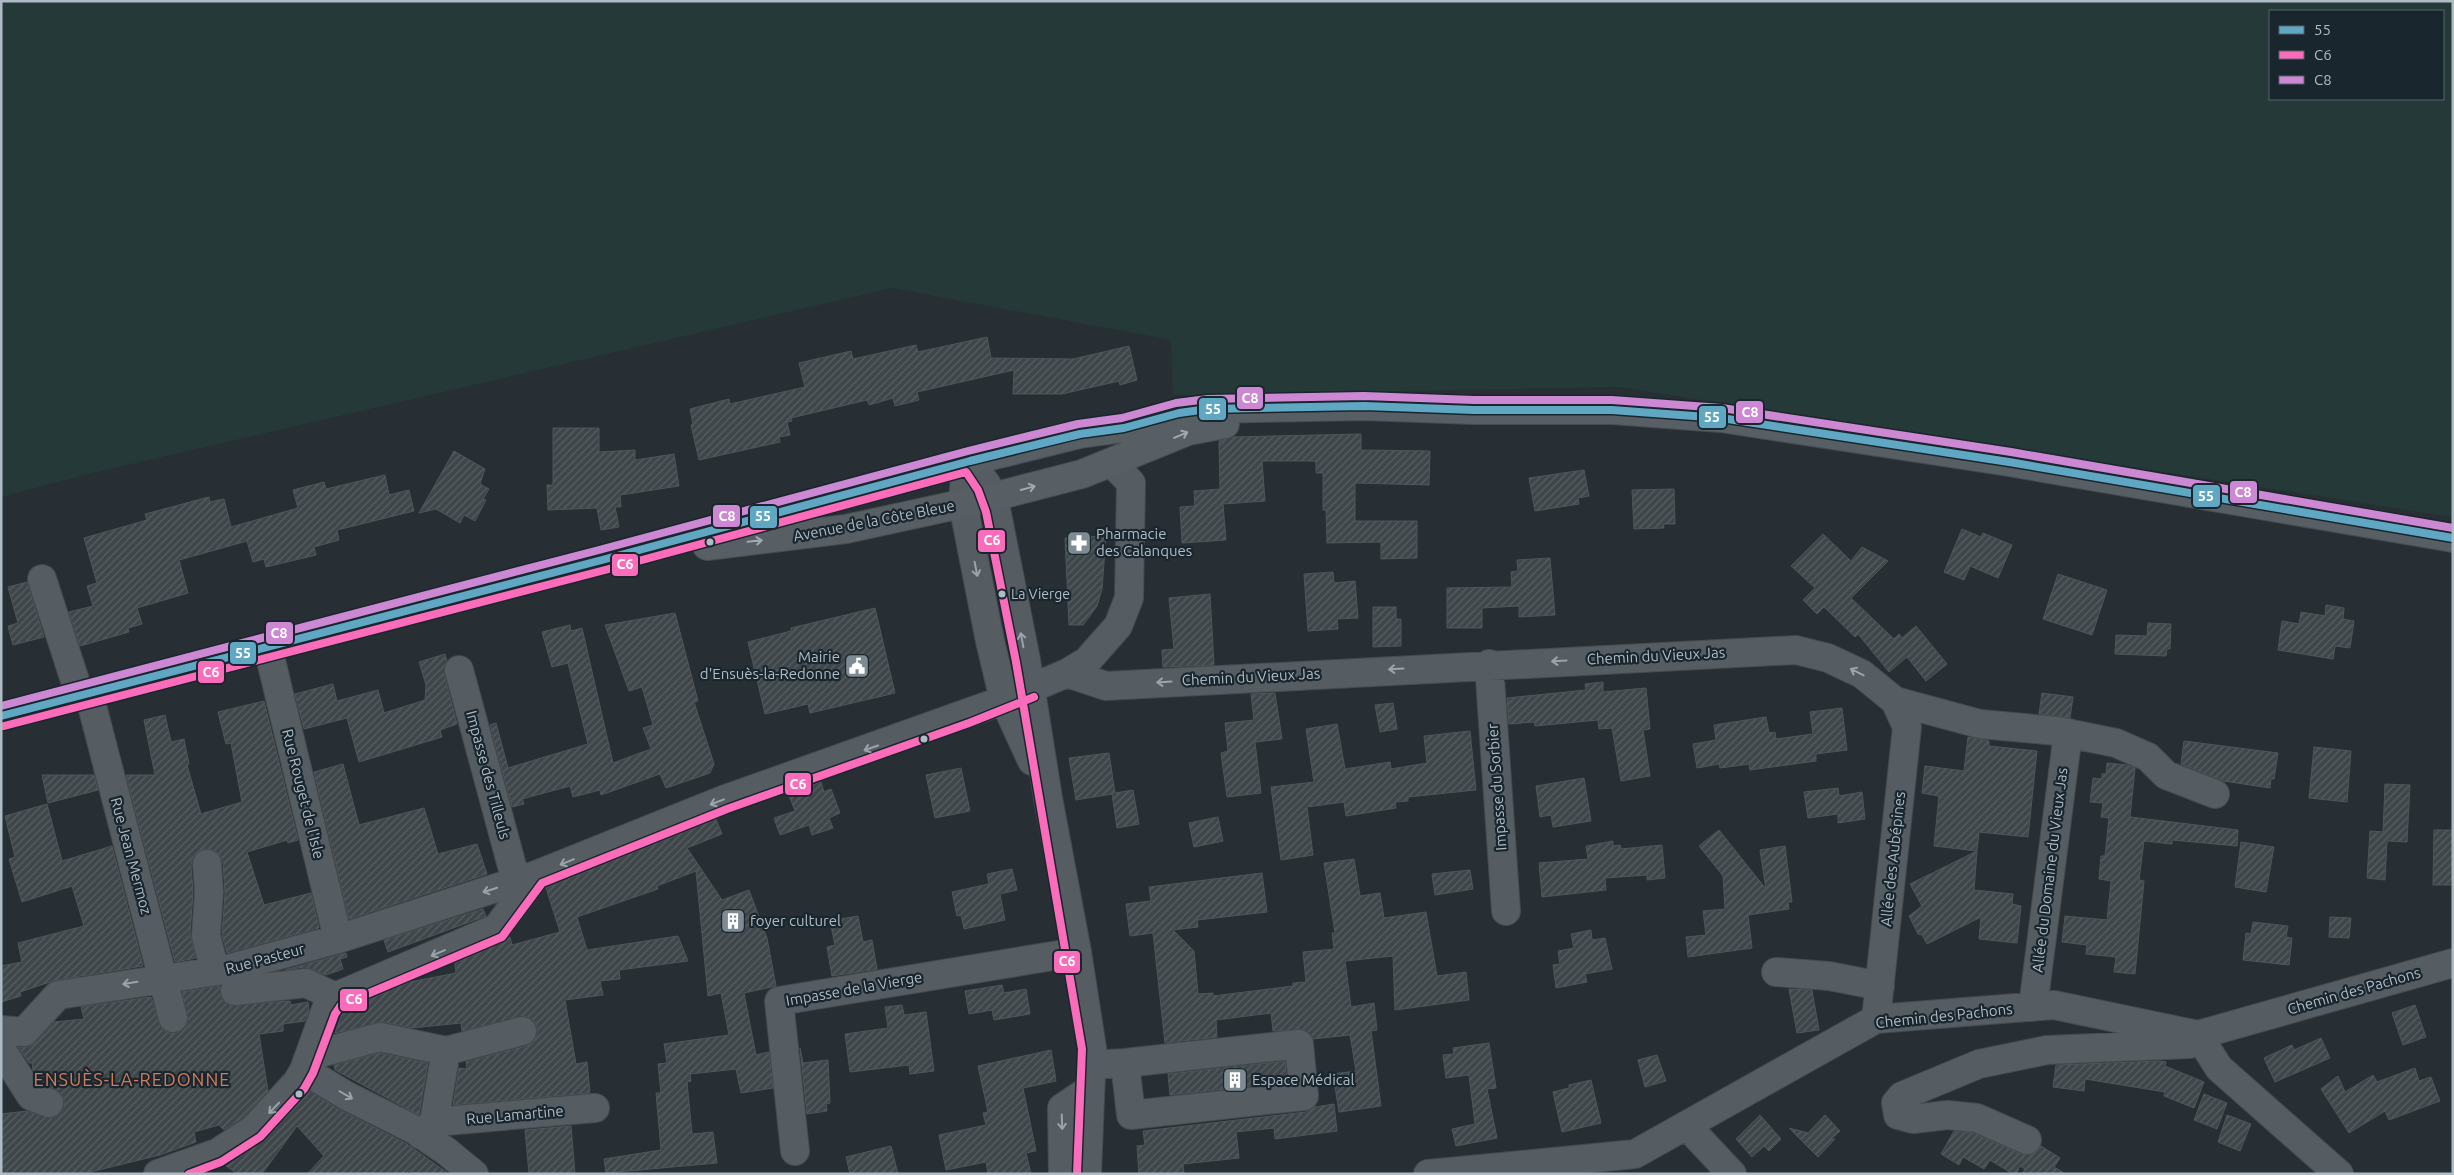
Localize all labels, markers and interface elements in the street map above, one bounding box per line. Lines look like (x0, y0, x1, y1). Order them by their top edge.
legend (2269, 10, 2444, 100)
text: 55 (2314, 21, 2331, 38)
text: C6 (2314, 46, 2332, 63)
text: C8 (2314, 71, 2332, 88)
line badge: C8 (1236, 386, 1264, 410)
text: C8 (1242, 390, 1259, 406)
line badge: 55 (1198, 397, 1227, 421)
line badge: C8 (1735, 400, 1764, 424)
text: 55 (1205, 401, 1221, 417)
text: C8 (1742, 404, 1759, 420)
line badge: 55 (1698, 405, 1727, 429)
text: 55 (1704, 409, 1720, 425)
one-way arrow (1173, 429, 1188, 439)
line badge: C8 (2229, 480, 2258, 504)
one-way arrow (1019, 483, 1035, 493)
line badge: 55 (2192, 484, 2221, 508)
text: C8 (2235, 484, 2252, 500)
text: 55 (2198, 488, 2214, 504)
street label: Avenue de la Côte Bleue (792, 497, 956, 544)
line badge: C8 (712, 504, 741, 528)
line badge: 55 (749, 505, 778, 529)
text: C8 (719, 508, 736, 524)
text: 55 (755, 508, 771, 524)
place label: Pharmacie des Calanques (1096, 525, 1192, 559)
line badge: C6 (977, 529, 1006, 553)
pharmacy icon: Pharmacie des Calanques (1066, 530, 1092, 556)
text: C6 (984, 532, 1001, 548)
one-way arrow (746, 536, 762, 546)
unlabelled marker (705, 537, 715, 547)
line badge: C6 (611, 553, 639, 577)
text: C6 (617, 556, 634, 572)
one-way arrow (971, 561, 981, 577)
place label: La Vierge (1011, 586, 1070, 602)
marker: La Vierge (997, 589, 1007, 599)
line badge: C8 (265, 621, 294, 645)
text: C8 (271, 625, 288, 641)
one-way arrow (1017, 632, 1026, 648)
line badge: 55 (229, 641, 257, 665)
street label: Chemin du Vieux Jas (1586, 643, 1726, 668)
text: 55 (235, 645, 251, 661)
place label: Mairie d'Ensuès-la-Redonne (700, 648, 840, 682)
public building icon: Mairie d'Ensuès-la-Redonne (844, 653, 870, 679)
one-way arrow (1551, 656, 1567, 665)
line badge: C6 (197, 660, 225, 684)
text: C6 (203, 664, 220, 680)
street label: Chemin du Vieux Jas (1181, 664, 1321, 689)
one-way arrow (1389, 665, 1405, 674)
one-way arrow (1849, 667, 1864, 677)
one-way arrow (1157, 678, 1173, 687)
street label: Impasse des Tilleuls (463, 709, 514, 841)
street label: Impasse du Sorbier (1484, 723, 1509, 851)
street label: Rue Rouget de l'Isle (279, 727, 328, 861)
unlabelled marker (919, 734, 929, 744)
one-way arrow (863, 744, 879, 753)
street label: Allée du Domaine du Vieux Jas (2029, 767, 2071, 973)
line badge: C6 (784, 772, 812, 796)
text: C6 (790, 776, 807, 792)
street label: Allée des Aubépines (1877, 791, 1908, 927)
street label: Rue Jean Mermoz (108, 795, 155, 916)
one-way arrow (710, 798, 726, 807)
one-way arrow (559, 859, 574, 868)
one-way arrow (482, 885, 498, 895)
building icon: foyer culturel (720, 908, 746, 934)
place label: foyer culturel (750, 912, 841, 929)
street label: Rue Pasteur (224, 940, 307, 977)
one-way arrow (431, 949, 446, 958)
line badge: C6 (1053, 950, 1081, 974)
text: C6 (1059, 953, 1076, 969)
street label: Chemin des Pachons (2285, 963, 2422, 1018)
street label: Impasse de la Vierge (784, 968, 923, 1009)
one-way arrow (123, 979, 139, 989)
line badge: C6 (339, 988, 368, 1012)
text: C6 (346, 991, 363, 1007)
street label: Chemin des Pachons (1875, 1000, 2013, 1031)
building icon: Espace Médical (1222, 1067, 1248, 1093)
district label: ENSUÈS-LA-REDONNE (34, 1068, 230, 1089)
place label: Espace Médical (1252, 1071, 1354, 1088)
unlabelled marker (294, 1089, 304, 1099)
one-way arrow (338, 1091, 352, 1101)
one-way arrow (268, 1101, 280, 1113)
street label: Rue Lamartine (466, 1102, 564, 1127)
one-way arrow (1057, 1114, 1067, 1130)

